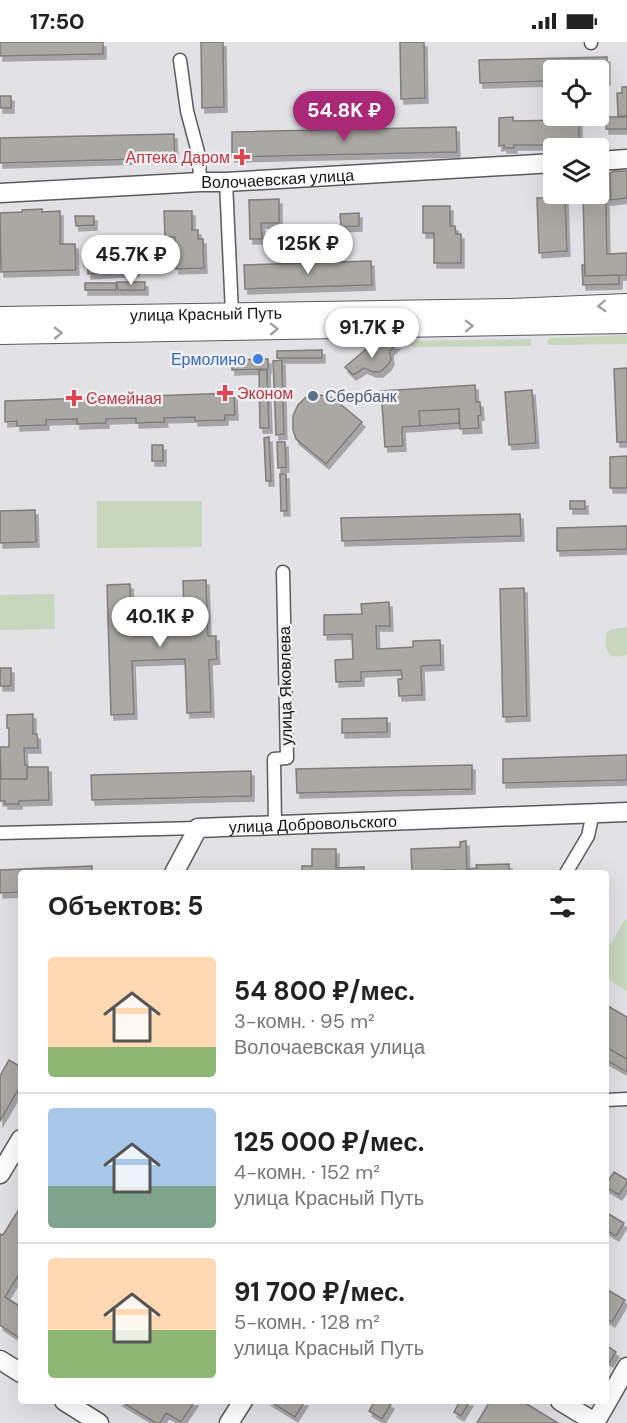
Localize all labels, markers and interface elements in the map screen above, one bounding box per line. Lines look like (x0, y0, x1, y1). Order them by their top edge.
text: 17:50 (30, 7, 85, 36)
map controls (543, 60, 609, 204)
button: locate (543, 60, 609, 126)
pin: 54.8K ₽ (289, 91, 399, 142)
text: 54.8K ₽ (307, 97, 381, 123)
button: layers (543, 138, 609, 204)
place label: Аптека Даром (126, 147, 230, 168)
marker: Аптека Даром (235, 150, 249, 164)
street label: Волочаевская улица (201, 165, 355, 193)
pin: 125K ₽ (259, 224, 357, 275)
text: 125K ₽ (277, 230, 339, 256)
pin: 45.7K ₽ (76, 235, 186, 286)
text: 45.7K ₽ (95, 241, 167, 267)
one-way arrow (597, 299, 606, 312)
street label: улица Красный Путь (130, 303, 282, 326)
pin: 91.7K ₽ (317, 308, 427, 359)
text: 91.7K ₽ (339, 314, 405, 340)
one-way arrow (465, 320, 474, 332)
one-way arrow (270, 323, 279, 335)
one-way arrow (54, 327, 63, 339)
place label: Ермолино (171, 349, 246, 370)
marker: Ермолино (251, 352, 265, 366)
place label: Эконом (237, 383, 293, 404)
marker: Эконом (218, 386, 232, 400)
place label: Сбербанк (325, 386, 398, 407)
place label: Семейная (86, 388, 162, 409)
marker: Сбербанк (306, 389, 320, 403)
marker: Семейная (67, 391, 81, 405)
pin: 40.1K ₽ (105, 597, 215, 648)
text: 40.1K ₽ (126, 603, 194, 629)
street label: улица Яковлева (274, 626, 297, 746)
street label: улица Добровольского (228, 811, 397, 838)
text: Объектов: 5 (48, 889, 204, 923)
icon: filters (546, 890, 579, 923)
text: 54 800 ₽/мес. (234, 974, 415, 1008)
icon: home (96, 981, 168, 1053)
text: 3-комн. · 95 m² (234, 1008, 375, 1034)
text: Волочаевская улица (234, 1034, 425, 1060)
text: 125 000 ₽/мес. (234, 1125, 424, 1159)
icon: home (96, 1132, 168, 1204)
text: 4-комн. · 152 m² (234, 1159, 380, 1185)
text: улица Красный Путь (234, 1185, 424, 1211)
text: 91 700 ₽/мес. (234, 1275, 405, 1309)
icon: home (96, 1282, 168, 1354)
text: 5-комн. · 128 m² (234, 1309, 380, 1335)
text: улица Красный Путь (234, 1335, 424, 1361)

